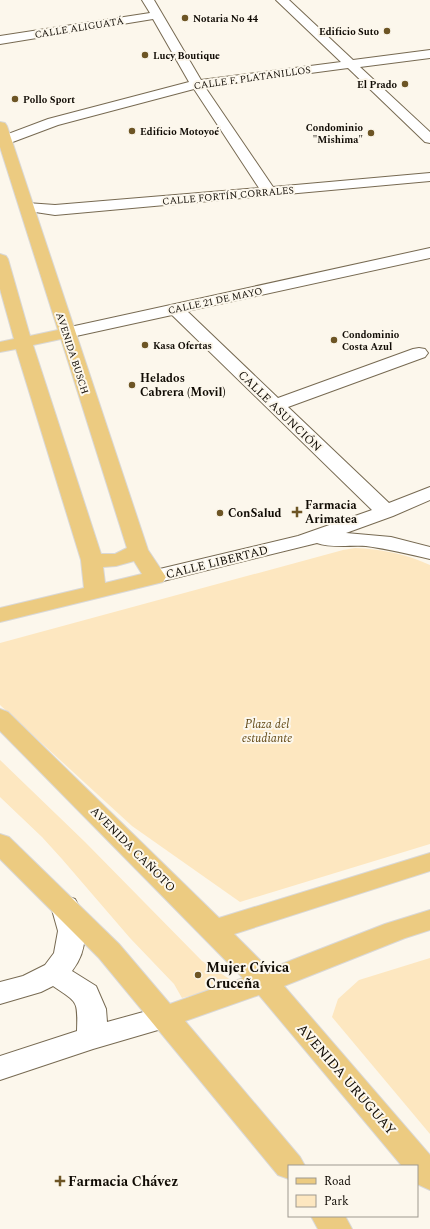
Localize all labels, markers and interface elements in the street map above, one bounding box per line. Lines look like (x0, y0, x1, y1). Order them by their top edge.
place label: Notaria No 44 (193, 11, 258, 27)
street label: CALLE ALIGUATÁ (33, 13, 125, 43)
marker: Notaria No 44 (180, 13, 190, 23)
place label: Edificio Suto (319, 24, 380, 40)
marker: Edificio Suto (382, 26, 392, 36)
place label: Lucy Boutique (153, 48, 220, 64)
marker: Lucy Boutique (140, 50, 150, 60)
street label: CALLE F. PLATANILLOS (193, 62, 312, 94)
place label: El Prado (357, 77, 398, 93)
marker: El Prado (400, 79, 410, 89)
place label: Pollo Sport (23, 92, 75, 108)
marker: Pollo Sport (10, 94, 20, 104)
place label: Condominio "Mishima" (306, 120, 364, 148)
place label: Edificio Motoyoé (140, 124, 219, 140)
marker: Edificio Motoyoé (127, 126, 137, 136)
marker: Condominio "Mishima" (366, 128, 376, 138)
street label: CALLE FORTÍN CORRALES (162, 182, 295, 210)
street label: CALLE 21 DE MAYO (166, 283, 264, 319)
street label: AVENIDA BUSCH (51, 310, 93, 396)
place label: Condominio Costa Azul (342, 327, 400, 355)
marker: Condominio Costa Azul (329, 335, 339, 345)
place label: Kasa Ofertas (153, 338, 212, 354)
marker: Kasa Ofertas (140, 340, 150, 350)
street label: CALLE ASUNCIÓN (233, 366, 326, 457)
place label: Helados Cabrera (Movil) (140, 369, 226, 402)
marker: Helados Cabrera (Movil) (127, 380, 137, 390)
place label: Farmacia Arimatea (305, 496, 358, 529)
place label: ConSalud (228, 504, 282, 523)
marker: Farmacia Arimatea (292, 507, 302, 517)
marker: ConSalud (215, 508, 225, 518)
street label: CALLE LIBERTAD (164, 541, 270, 584)
park label: Plaza del estudiante (242, 715, 292, 748)
street label: AVENIDA CAÑOTO (85, 802, 180, 897)
place label: Mujer Cívica Cruceña (206, 957, 290, 994)
marker: Mujer Cívica Cruceña (193, 970, 203, 980)
street label: AVENIDA URUGUAY (292, 1019, 401, 1140)
legend (288, 1165, 418, 1217)
place label: Farmacia Chávez (68, 1171, 178, 1192)
text: Road (324, 1172, 351, 1191)
marker: Farmacia Chávez (55, 1176, 65, 1186)
text: Park (324, 1192, 349, 1211)

